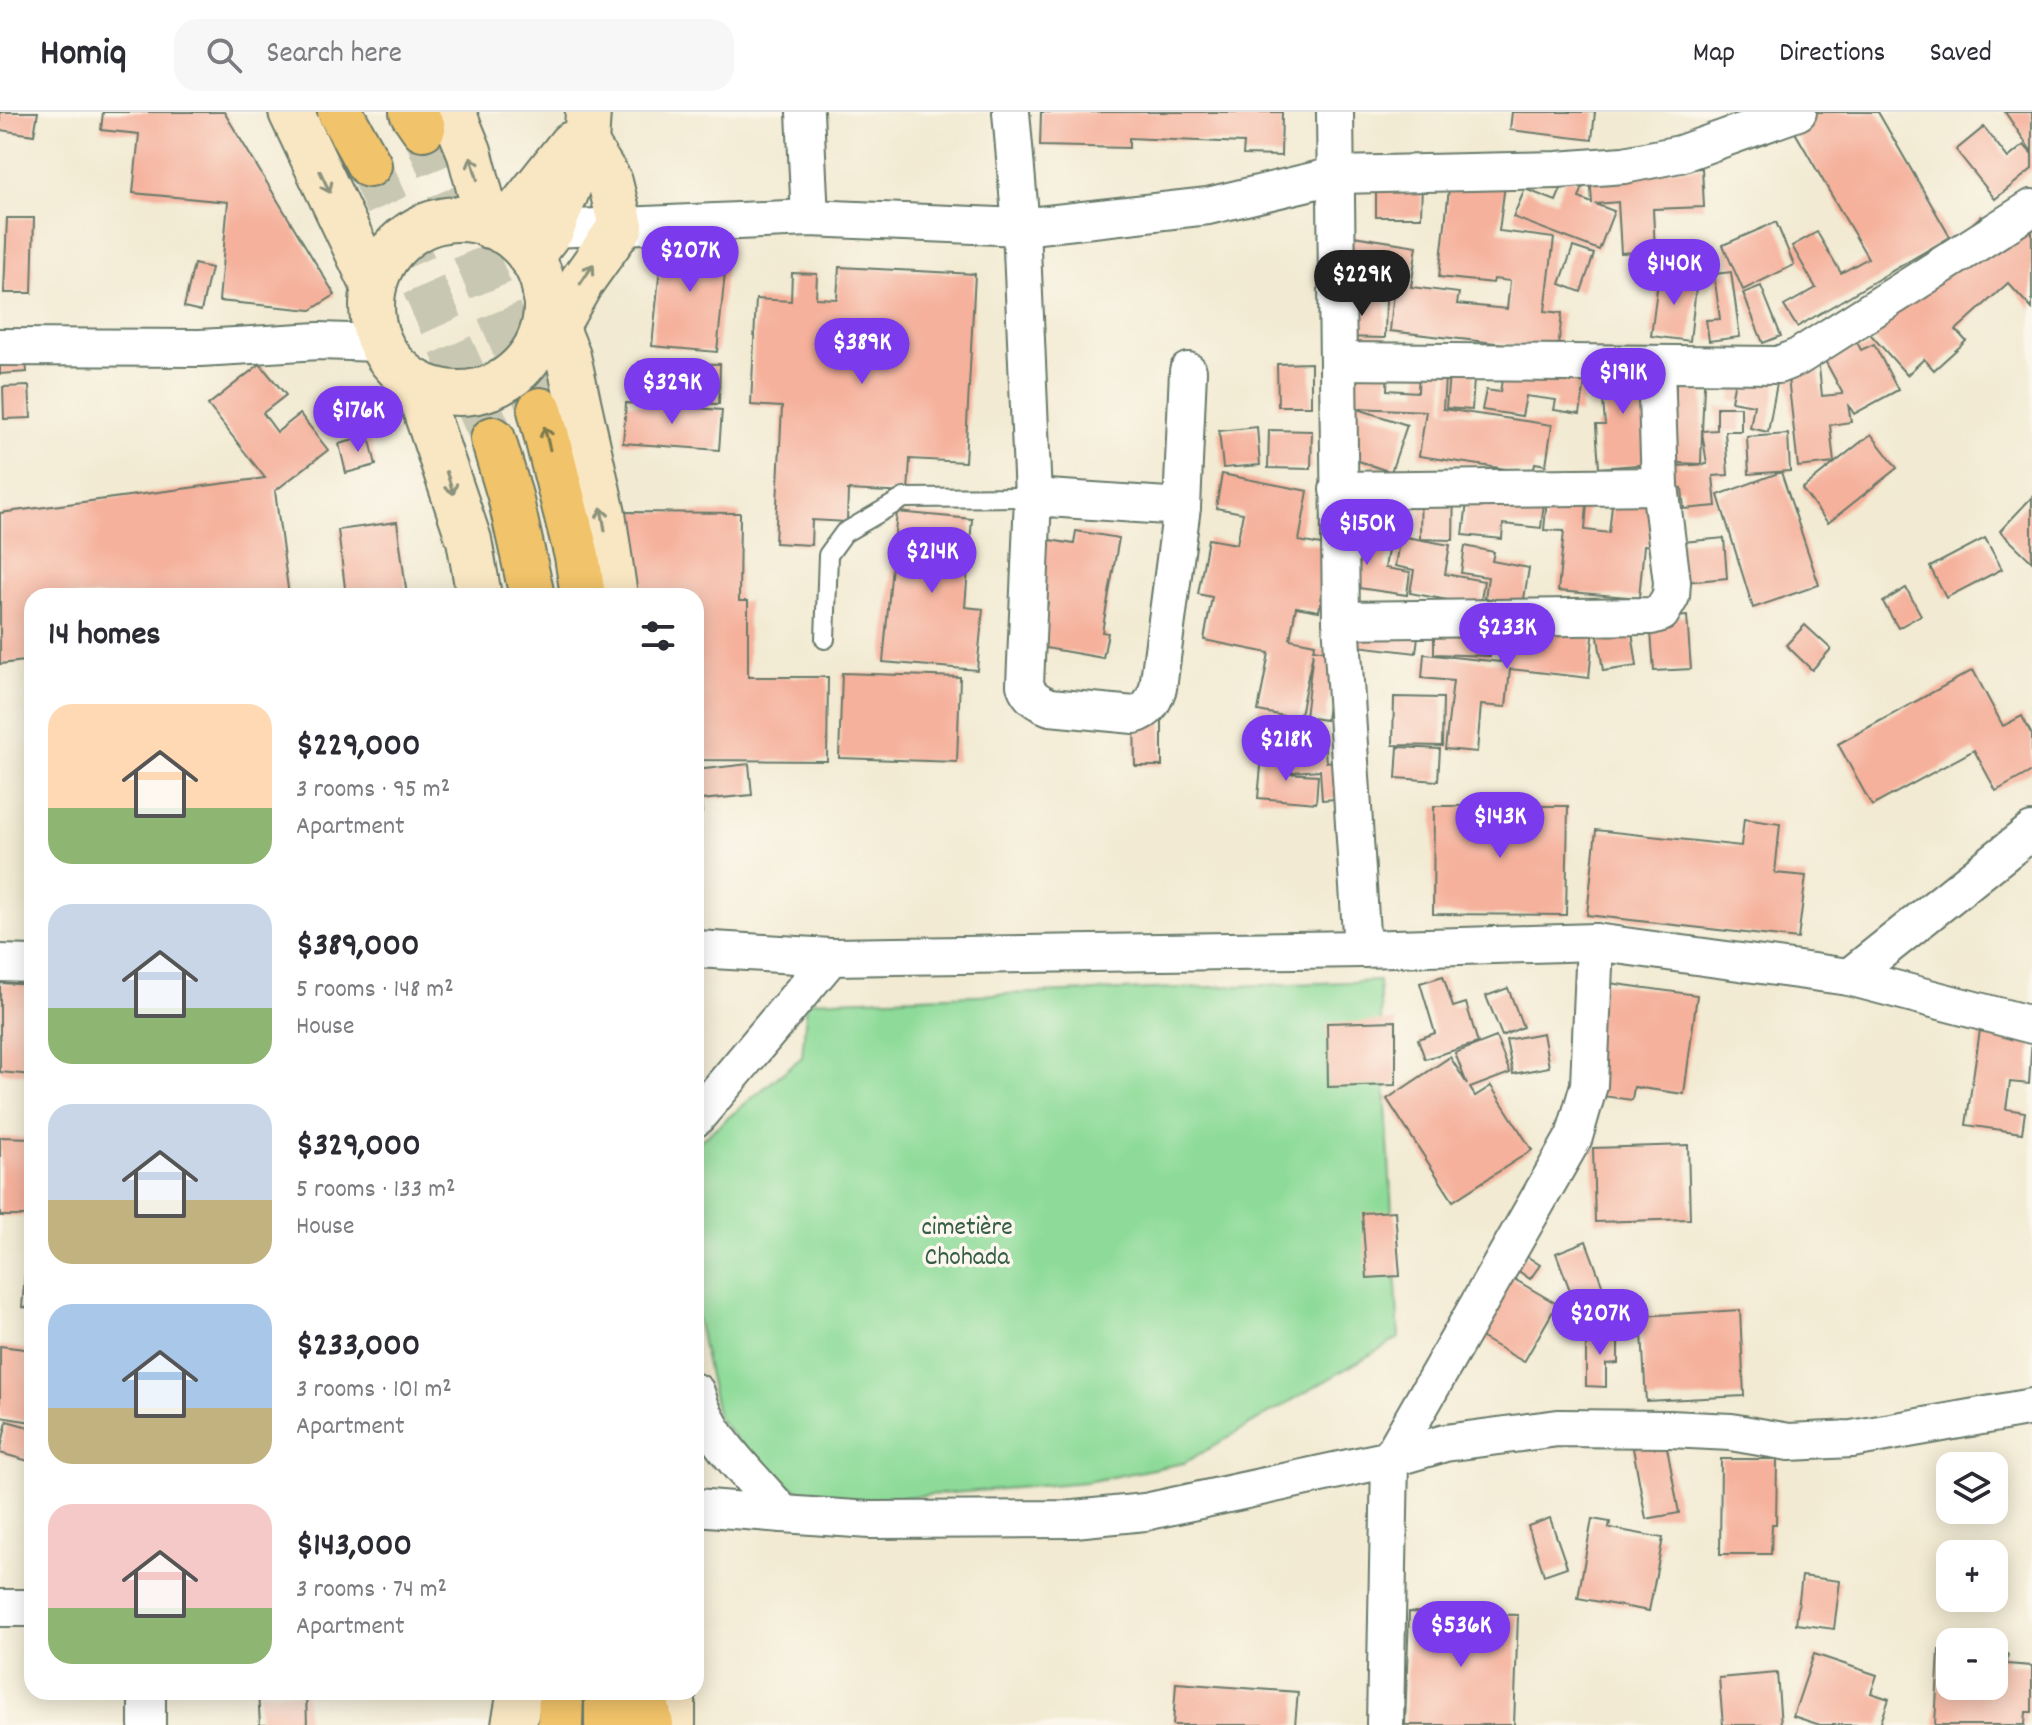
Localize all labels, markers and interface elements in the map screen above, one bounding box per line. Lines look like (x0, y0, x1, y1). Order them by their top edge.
search box (174, 19, 734, 91)
text: Homiq (40, 28, 126, 83)
icon: search (202, 33, 246, 77)
text: Search here (266, 34, 402, 77)
text: Map (1693, 35, 1735, 75)
text: Directions (1779, 35, 1885, 75)
text: Saved (1929, 35, 1992, 75)
one-way arrow (466, 155, 481, 181)
one-way arrow (318, 170, 333, 194)
pin: $207K (634, 226, 746, 294)
text: $207K (660, 233, 720, 270)
pin: $140K (1618, 239, 1730, 307)
text: $140K (1646, 246, 1702, 283)
pin: $229K (1306, 250, 1418, 318)
text: $229K (1332, 257, 1392, 294)
one-way arrow (579, 264, 595, 286)
pin: $389K (806, 318, 918, 386)
text: $389K (832, 325, 892, 362)
pin: $191K (1567, 348, 1679, 416)
text: $191K (1599, 355, 1647, 392)
pin: $329K (616, 358, 728, 426)
text: $329K (642, 365, 702, 402)
pin: $176K (302, 386, 414, 454)
text: $176K (331, 393, 385, 430)
one-way arrow (538, 426, 553, 452)
one-way arrow (443, 471, 458, 496)
pin: $150K (1311, 499, 1423, 567)
text: $150K (1338, 506, 1396, 543)
one-way arrow (595, 507, 610, 532)
pin: $214K (876, 527, 988, 595)
text: $214K (905, 534, 959, 571)
pin: $233K (1451, 603, 1563, 671)
text: $233K (1477, 610, 1537, 647)
text: 14 homes (48, 612, 161, 661)
icon: filters (636, 614, 680, 658)
pin: $218K (1230, 715, 1342, 783)
text: $218K (1260, 722, 1312, 759)
text: $229,000 (296, 723, 421, 772)
icon: home (112, 736, 208, 832)
text: 3 rooms · 95 m² (296, 772, 450, 809)
pin: $143K (1444, 792, 1556, 860)
text: $143K (1473, 799, 1527, 836)
text: Apartment (296, 809, 405, 846)
text: $389,000 (296, 923, 420, 972)
icon: home (112, 936, 208, 1032)
text: 5 rooms · 148 m² (296, 972, 454, 1009)
text: House (296, 1009, 354, 1046)
text: $329,000 (296, 1123, 421, 1172)
icon: home (112, 1136, 208, 1232)
text: 5 rooms · 133 m² (296, 1172, 456, 1209)
text: House (296, 1209, 354, 1246)
park label: cimetière Chohada (921, 1210, 1013, 1277)
pin: $207K (1544, 1289, 1656, 1357)
text: $207K (1570, 1296, 1630, 1333)
text: $233,000 (296, 1323, 420, 1372)
icon: home (112, 1336, 208, 1432)
text: 3 rooms · 101 m² (296, 1372, 452, 1409)
text: Apartment (296, 1409, 405, 1446)
map controls (1936, 1452, 2008, 1700)
button: layers (1936, 1452, 2008, 1524)
text: $143,000 (296, 1523, 412, 1572)
icon: home (112, 1536, 208, 1632)
button: + (1936, 1540, 2008, 1612)
text: 3 rooms · 74 m² (296, 1572, 447, 1609)
pin: $536K (1405, 1601, 1517, 1669)
text: $536K (1430, 1608, 1492, 1645)
text: Apartment (296, 1609, 405, 1646)
button: − (1936, 1628, 2008, 1700)

